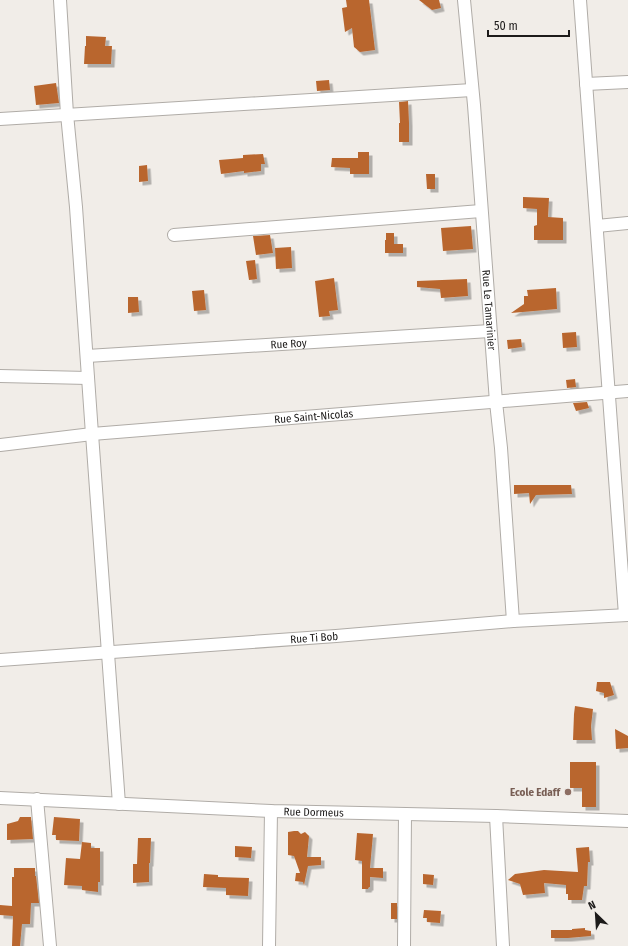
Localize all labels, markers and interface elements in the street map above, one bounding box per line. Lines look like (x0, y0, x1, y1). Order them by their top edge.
scale bar (488, 12, 569, 38)
text: 50 m (494, 19, 518, 33)
street label: Rue Le Tamarinier (480, 269, 499, 351)
street label: Rue Roy (270, 336, 307, 351)
street label: Rue Saint-Nicolas (274, 407, 354, 426)
street label: Rue Ti Bob (290, 629, 339, 646)
place label: Ecole Edaff (510, 786, 561, 799)
marker: Ecole Edaff (563, 787, 573, 797)
street label: Rue Dormeus (283, 805, 344, 819)
north arrow (576, 894, 616, 934)
text: N (586, 898, 598, 913)

